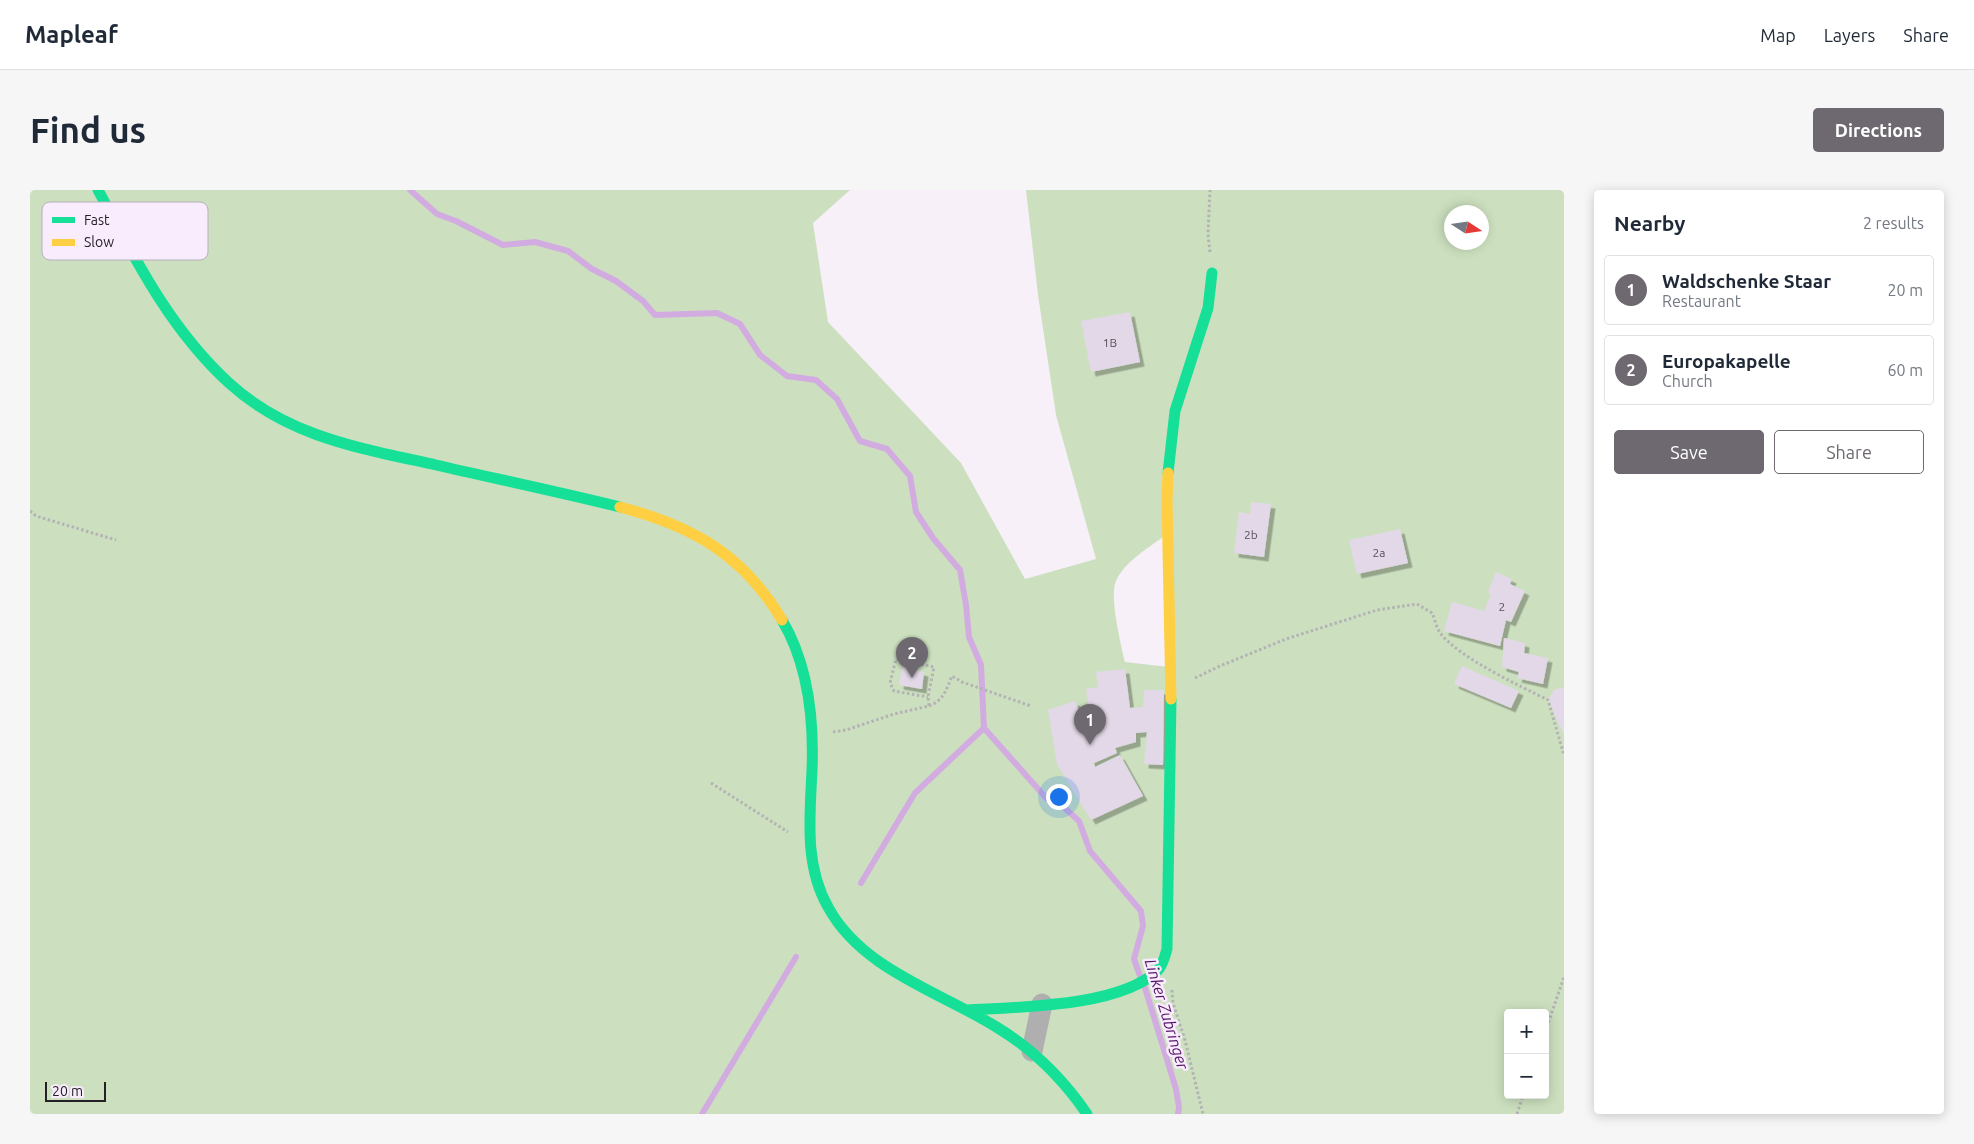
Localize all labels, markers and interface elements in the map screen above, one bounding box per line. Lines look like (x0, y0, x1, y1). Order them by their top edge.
text: Mapleaf (25, 21, 118, 48)
text: Map (1760, 25, 1796, 45)
text: Layers (1824, 25, 1875, 45)
text: Share (1903, 25, 1949, 45)
button: Directions (1813, 108, 1944, 152)
text: Find us (30, 110, 146, 150)
legend (42, 202, 208, 260)
north arrow (1444, 205, 1489, 250)
text: Nearby (1614, 211, 1685, 235)
text: Fast (84, 212, 110, 228)
text: 2 results (1863, 214, 1924, 232)
text: Slow (84, 234, 114, 250)
text: Waldschenke Staar (1662, 270, 1831, 292)
text: 1 (1626, 281, 1636, 299)
text: 20 m (1887, 281, 1923, 299)
text: Restaurant (1662, 292, 1741, 310)
house number: 1B (1103, 336, 1117, 349)
text: Europakapelle (1662, 350, 1791, 372)
text: 2 (1626, 361, 1636, 379)
text: 60 m (1887, 361, 1923, 379)
text: Church (1662, 372, 1713, 390)
button: Save (1614, 430, 1764, 474)
button: Share (1774, 430, 1924, 474)
house number: 2b (1244, 528, 1258, 541)
house number: 2a (1373, 546, 1385, 559)
house number: 2 (1499, 600, 1505, 613)
pin: 2 (896, 637, 928, 678)
pin: 1 (1074, 704, 1106, 745)
your location (1046, 784, 1072, 810)
water label: Linker Zubringer (1142, 957, 1193, 1072)
map controls (1504, 1009, 1549, 1099)
button: + (1504, 1009, 1549, 1054)
button: − (1504, 1054, 1549, 1099)
scale bar (45, 1079, 106, 1102)
text: 20 m (52, 1083, 83, 1099)

